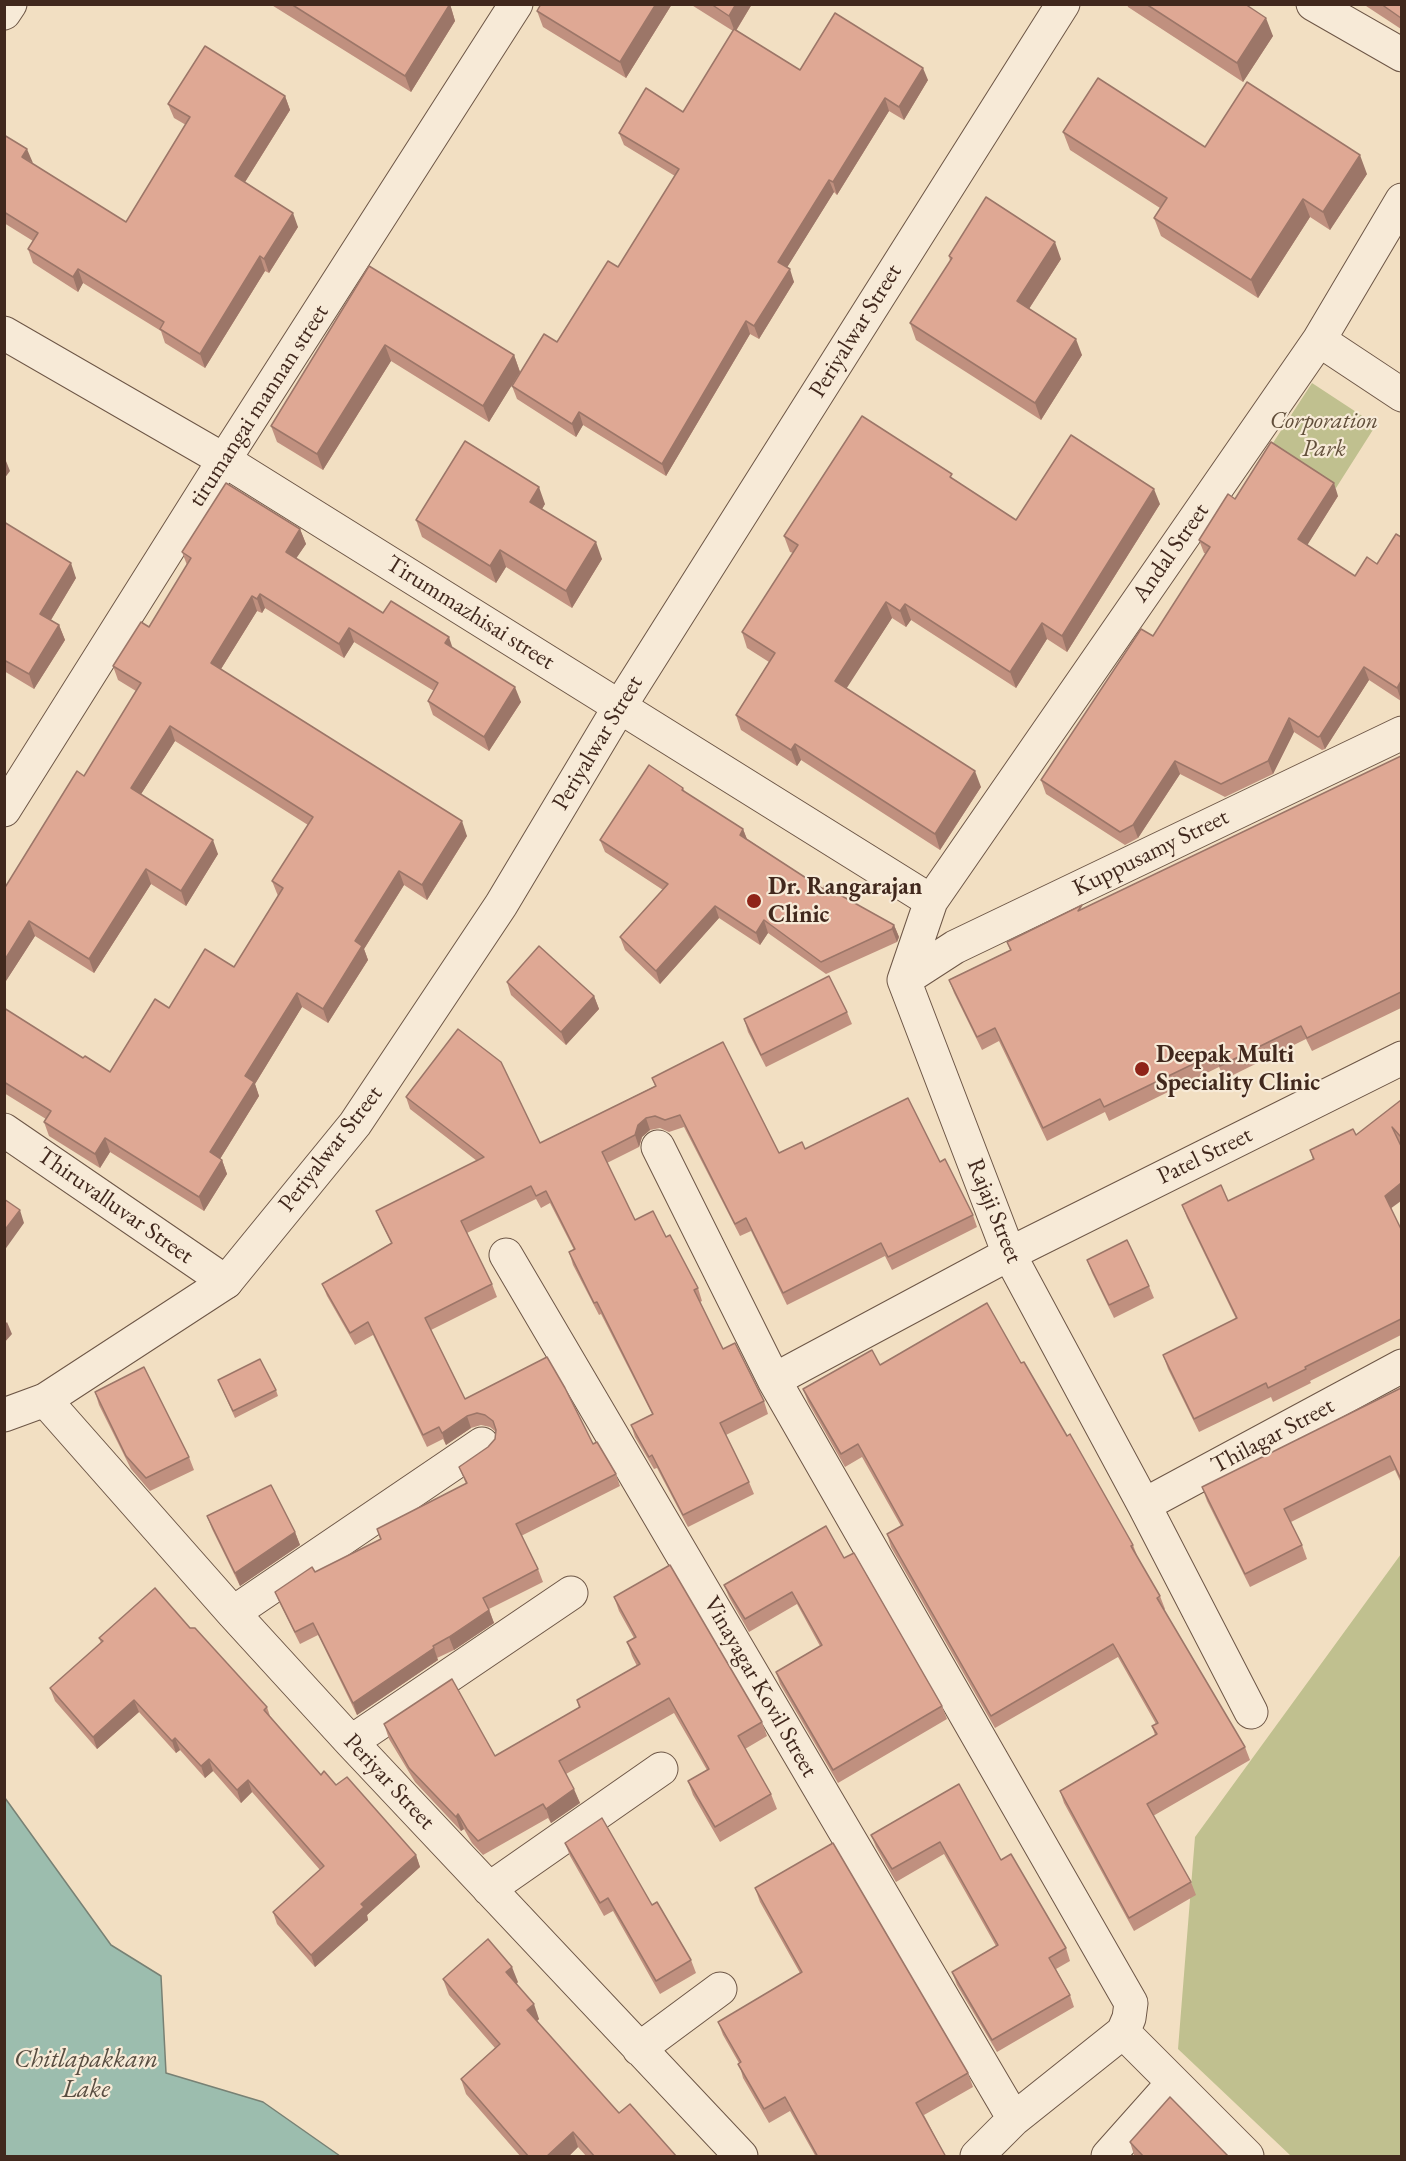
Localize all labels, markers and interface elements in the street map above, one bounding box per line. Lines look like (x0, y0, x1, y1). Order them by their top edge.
street label: Periyalwar Street (804, 259, 908, 403)
street label: tirumangai mannan street (183, 299, 335, 513)
park label: Corporation Park (1270, 407, 1378, 463)
street label: Andal Street (1126, 498, 1216, 608)
street label: Tirummazhisai street (380, 549, 560, 677)
street label: Periyalwar Street (547, 670, 649, 816)
street label: Kuppusamy Street (1068, 803, 1234, 903)
place label: Dr. Rangarajan Clinic (768, 873, 922, 929)
marker: Dr. Rangarajan Clinic (745, 892, 763, 910)
place label: Deepak Multi Speciality Clinic (1156, 1041, 1320, 1097)
marker: Deepak Multi Speciality Clinic (1133, 1060, 1151, 1078)
street label: Periyalwar Street (273, 1080, 389, 1218)
street label: Patel Street (1153, 1121, 1257, 1191)
street label: Thiruvalluvar Street (31, 1141, 199, 1271)
street label: Rajaji Street (960, 1155, 1028, 1267)
street label: Thilagar Street (1207, 1392, 1339, 1480)
street label: Vinayagar Kovil Street (697, 1592, 823, 1782)
street label: Periyar Street (337, 1728, 441, 1836)
water label: Chitlapakkam Lake (14, 2044, 158, 2106)

